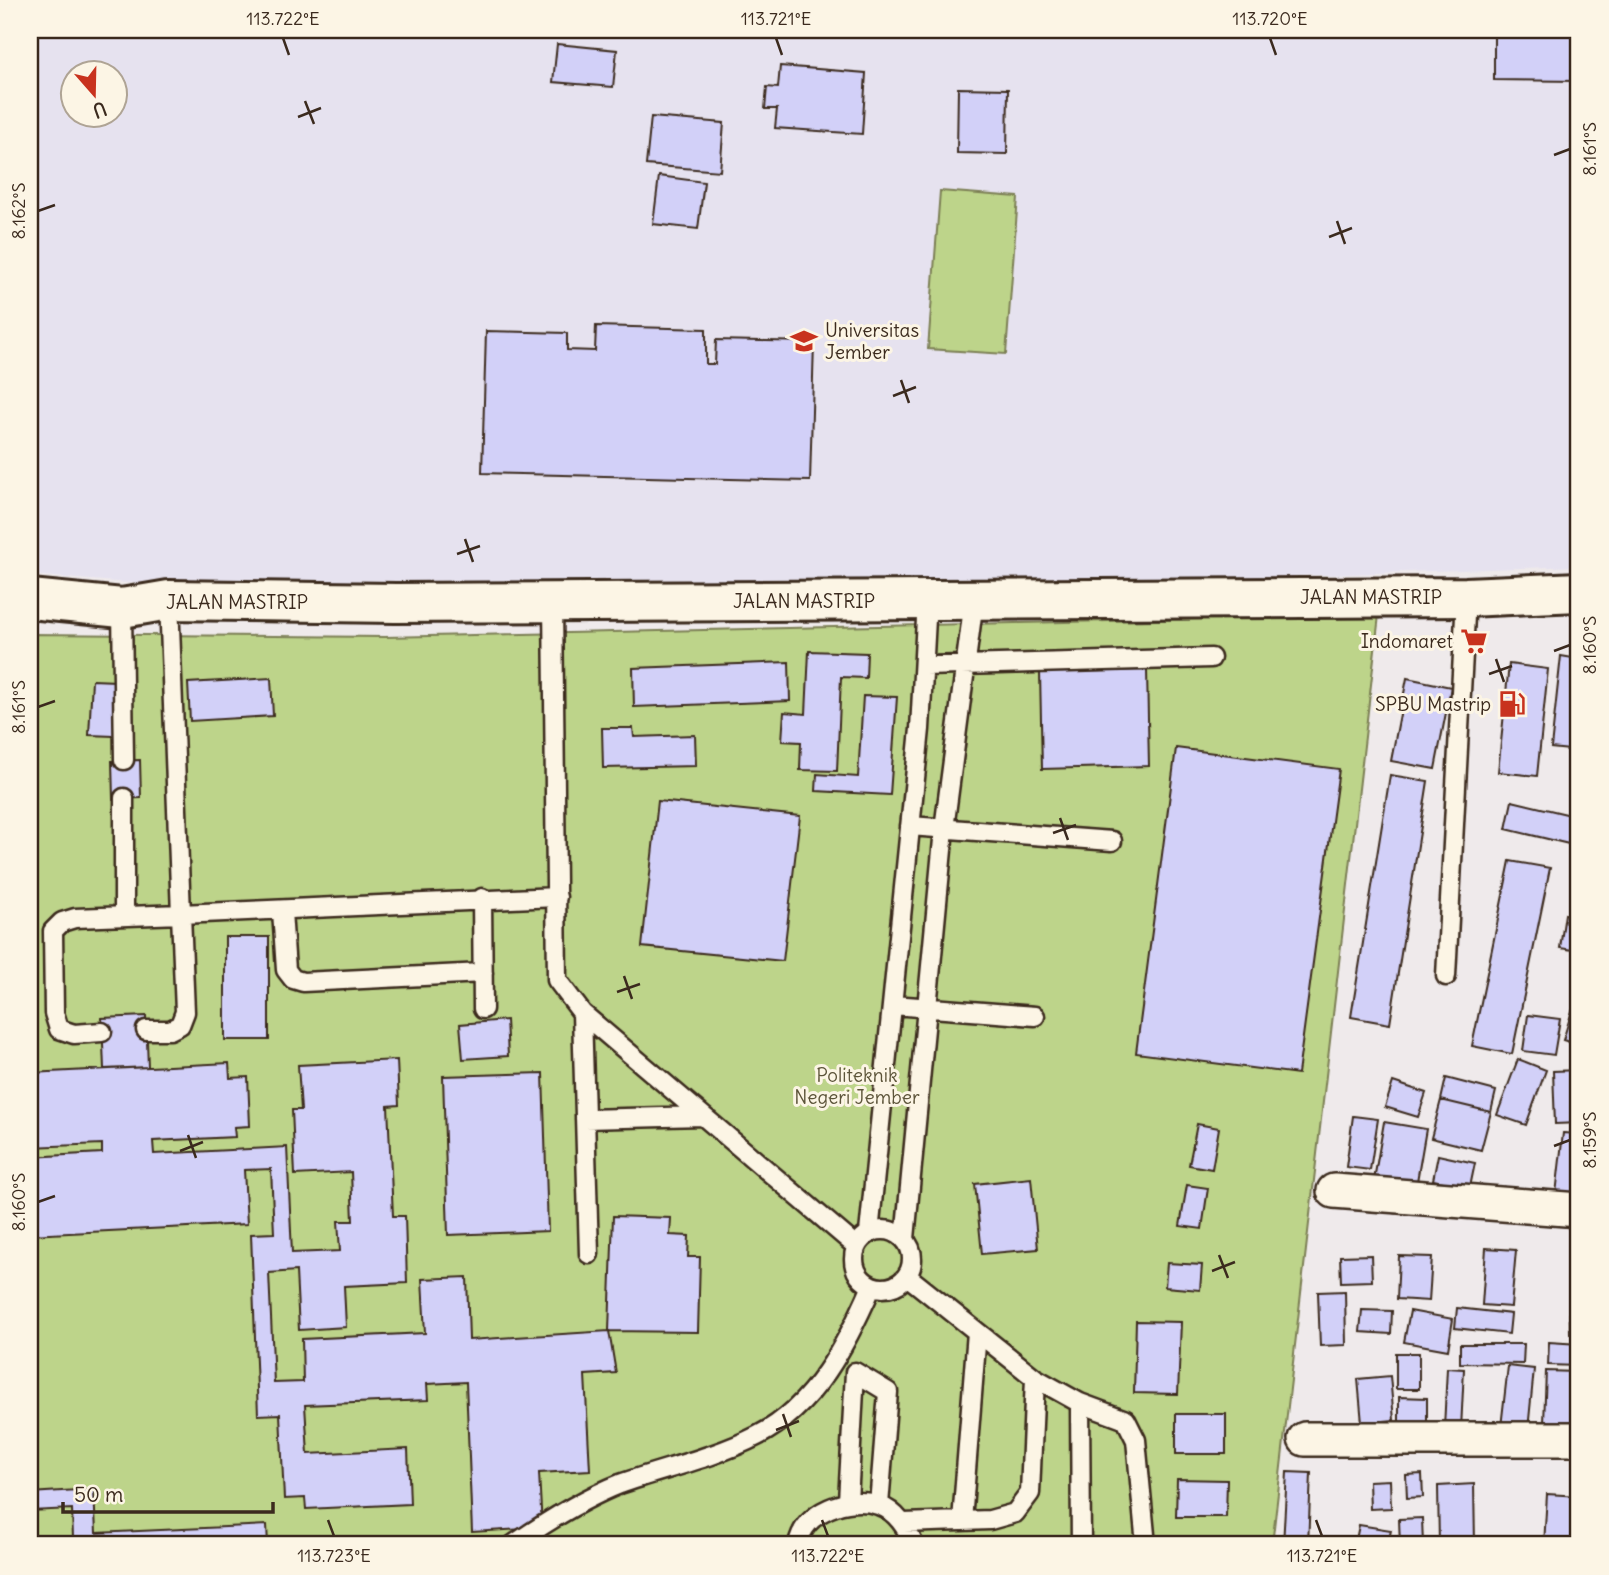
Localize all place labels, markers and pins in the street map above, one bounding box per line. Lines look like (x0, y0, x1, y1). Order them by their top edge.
place label: Universitas Jember (825, 318, 919, 364)
school or university icon: Universitas Jember (789, 326, 819, 356)
supermarket icon: Indomaret (1459, 626, 1489, 656)
place label: Indomaret (1361, 629, 1453, 653)
fuel station icon: SPBU Mastrip (1497, 689, 1527, 719)
place label: SPBU Mastrip (1375, 692, 1491, 716)

